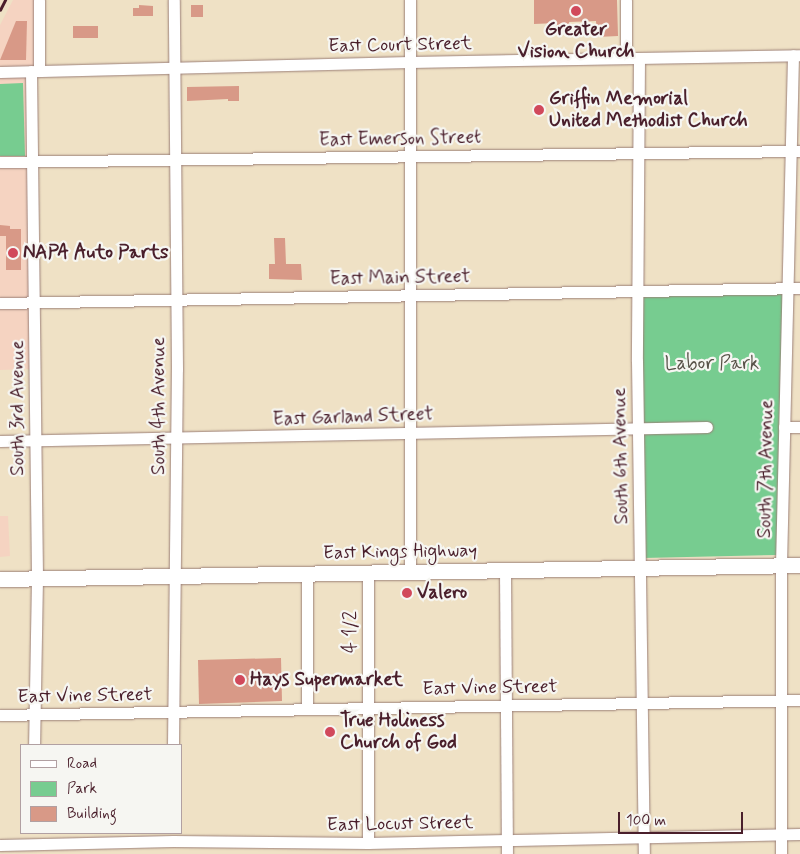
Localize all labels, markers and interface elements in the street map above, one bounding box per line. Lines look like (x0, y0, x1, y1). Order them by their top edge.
marker: Greater Vision Church (570, 5, 582, 17)
place label: Greater Vision Church (518, 19, 634, 63)
street label: East Court Street (328, 32, 472, 58)
place label: Griffin Memorial United Methodist Church (549, 88, 748, 132)
marker: Griffin Memorial United Methodist Church (533, 104, 545, 116)
street label: East Emerson Street (317, 126, 483, 152)
place label: NAPA Auto Parts (23, 242, 161, 264)
marker: NAPA Auto Parts (7, 247, 19, 259)
street label: East Main Street (330, 265, 470, 291)
street label: South 4th Avenue (148, 337, 170, 475)
street label: South 3rd Avenue (7, 340, 29, 476)
park label: Labor Park (666, 353, 758, 375)
street label: South 6th Avenue (608, 387, 634, 525)
street label: South 7th Avenue (753, 400, 779, 538)
street label: East Garland Street (273, 403, 433, 431)
street label: East Kings Highway (322, 539, 478, 565)
place label: Valero (417, 582, 467, 604)
marker: Valero (401, 587, 413, 599)
street label: 4 1/2 (340, 611, 362, 653)
place label: Hays Supermarket (250, 669, 403, 691)
marker: Hays Supermarket (234, 674, 246, 686)
street label: East Vine Street (423, 675, 557, 701)
street label: East Vine Street (18, 683, 152, 709)
place label: True Holiness Church of God (340, 710, 457, 754)
marker: True Holiness Church of God (324, 726, 336, 738)
legend (20, 744, 182, 834)
text: Road (67, 754, 97, 774)
text: Park (67, 779, 97, 799)
scale bar (620, 802, 745, 834)
text: Building (67, 804, 117, 824)
street label: East Locust Street (327, 811, 473, 837)
text: 100 m (626, 811, 666, 831)

